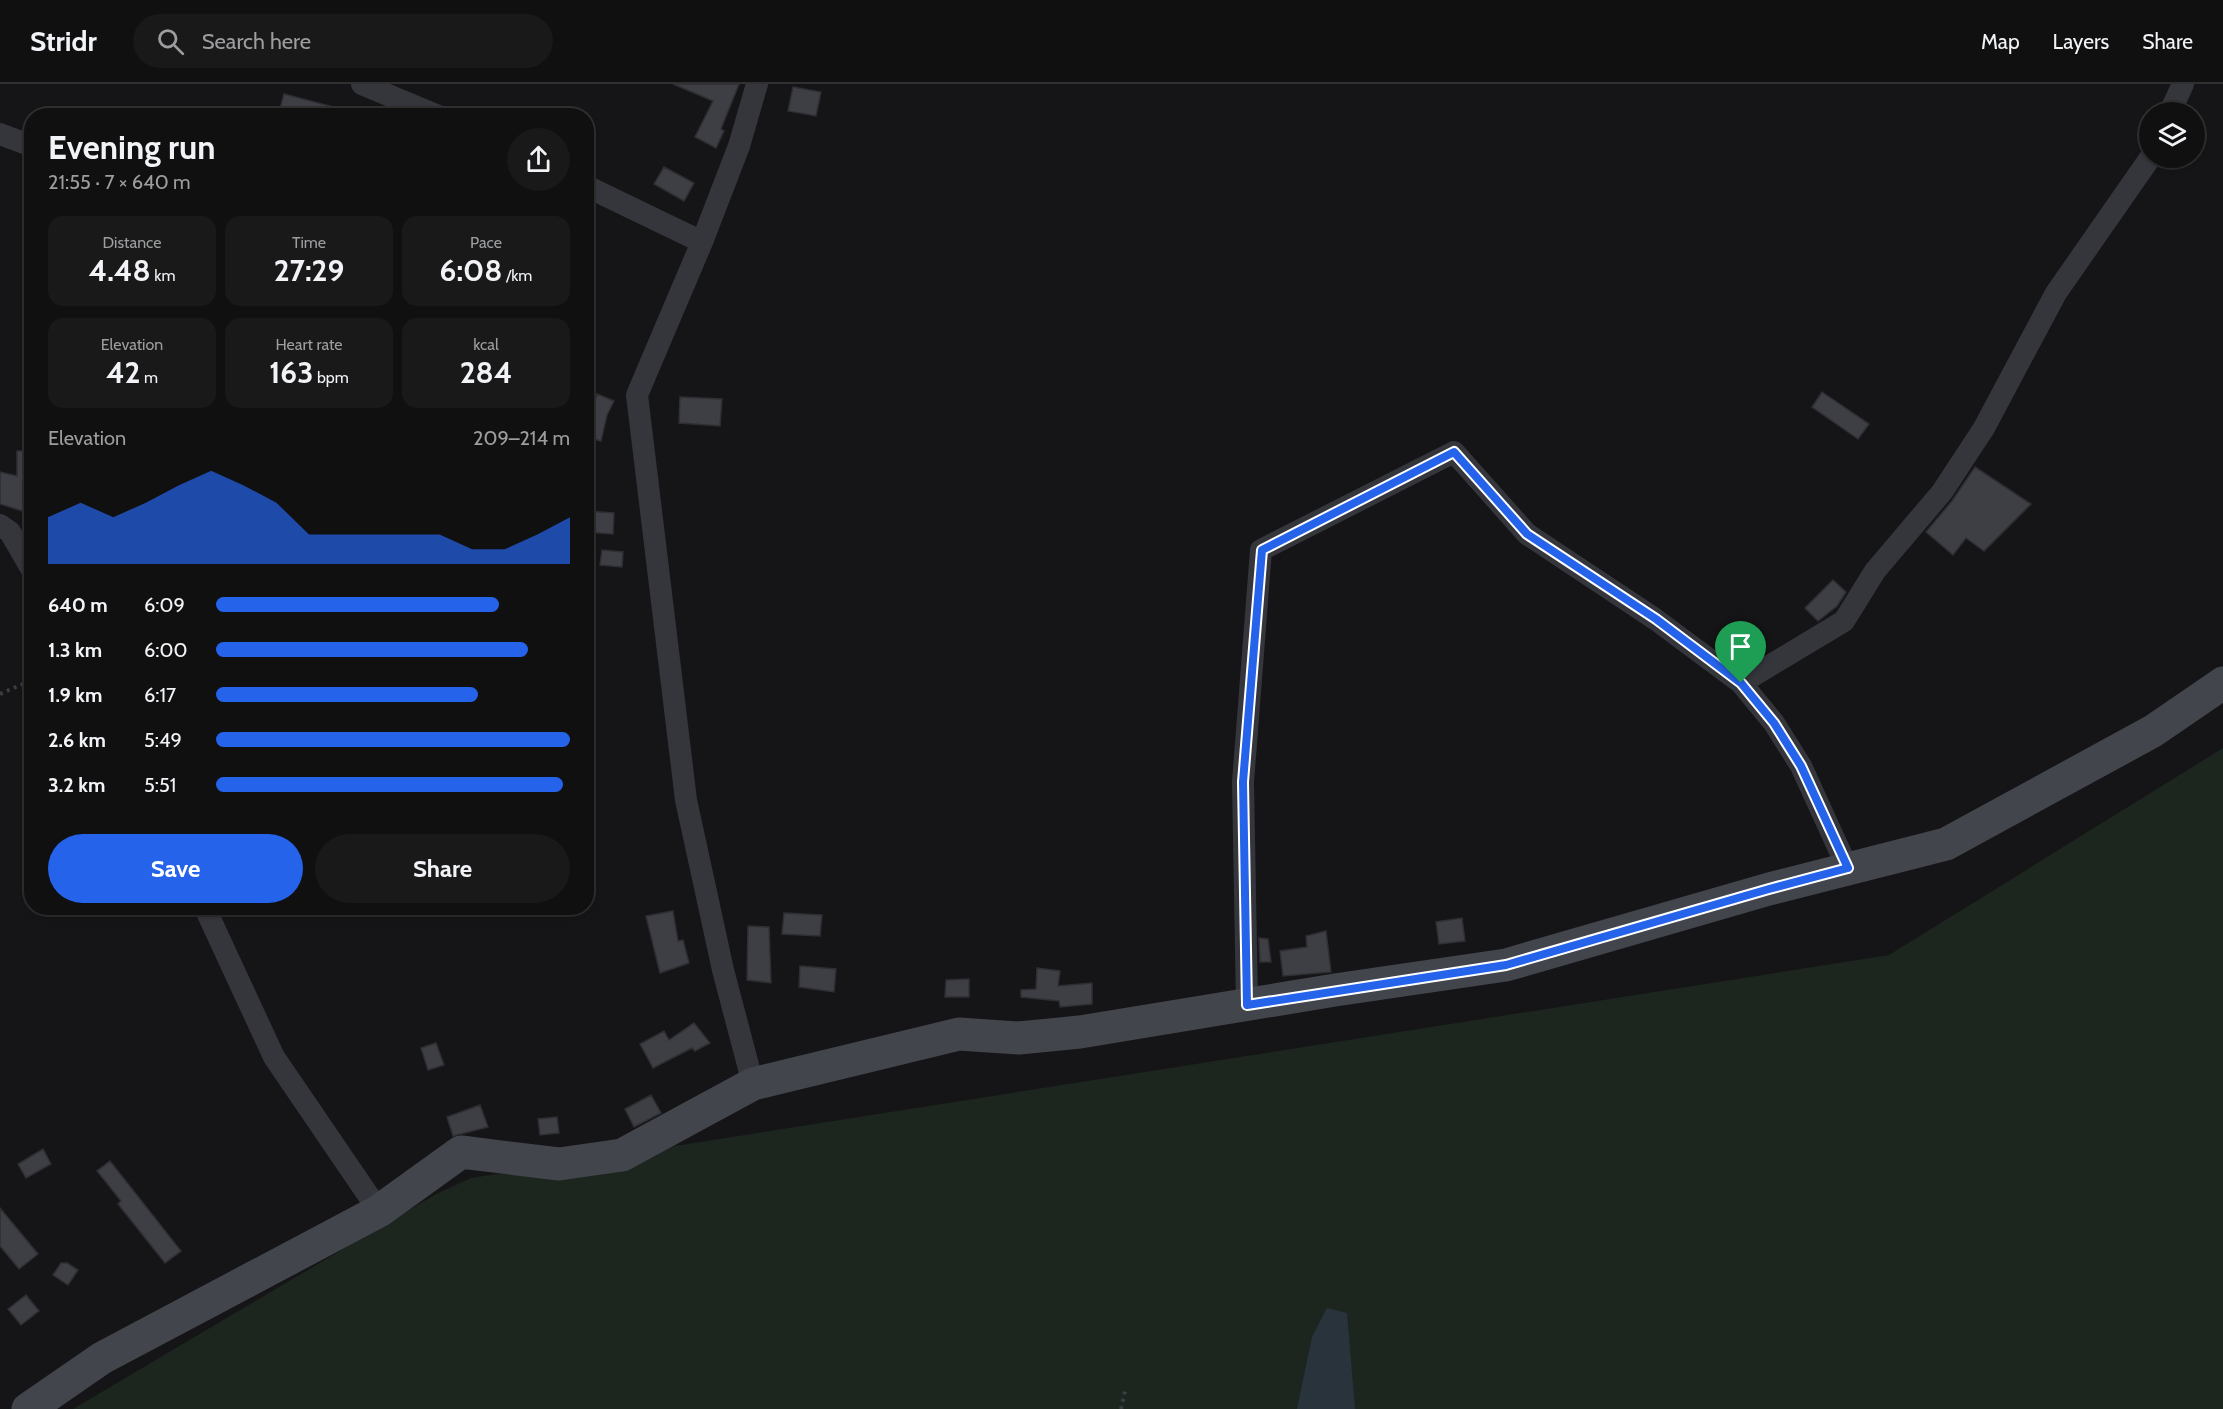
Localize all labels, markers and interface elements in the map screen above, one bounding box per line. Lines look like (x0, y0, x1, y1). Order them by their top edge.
search box (133, 14, 553, 68)
text: Stridr (30, 24, 97, 58)
icon: search (154, 25, 187, 58)
text: Search here (202, 28, 311, 55)
text: Map (1981, 29, 2020, 54)
text: Layers (2053, 29, 2109, 54)
text: Share (2142, 29, 2193, 54)
map controls (2139, 102, 2205, 168)
button: layers (2139, 102, 2205, 168)
text: Evening run (48, 127, 215, 167)
button: share (507, 128, 570, 191)
text: 21:55 · 7 × 640 m (48, 170, 191, 194)
text: Distance (103, 233, 161, 252)
text: Time (292, 233, 326, 252)
text: Pace (470, 233, 502, 252)
text: 4.48 (89, 252, 151, 289)
text: 27:29 (274, 252, 344, 289)
text: 6:08 (440, 252, 502, 289)
text: km (151, 266, 175, 285)
text: /km (502, 266, 532, 285)
text: Elevation (101, 335, 163, 354)
text: Heart rate (276, 335, 342, 354)
text: kcal (473, 335, 499, 354)
text: 42 (106, 354, 140, 391)
text: 163 (269, 354, 313, 391)
text: 284 (460, 354, 512, 391)
text: m (140, 368, 158, 387)
text: bpm (313, 368, 349, 387)
text: Elevation (48, 426, 126, 450)
text: 209–214 m (473, 426, 570, 450)
text: 640 m (48, 593, 108, 617)
text: 6:09 (144, 593, 185, 617)
pin (1715, 621, 1766, 683)
icon: arrive (1724, 630, 1757, 663)
text: 1.3 km (48, 638, 102, 662)
text: 6:00 (144, 638, 187, 662)
text: 1.9 km (48, 683, 102, 707)
text: 6:17 (144, 683, 176, 707)
text: 2.6 km (48, 728, 106, 752)
text: 5:49 (144, 728, 182, 752)
text: 3.2 km (48, 773, 105, 797)
text: 5:51 (144, 773, 176, 797)
button: Save (48, 834, 303, 903)
button: Share (315, 834, 570, 903)

